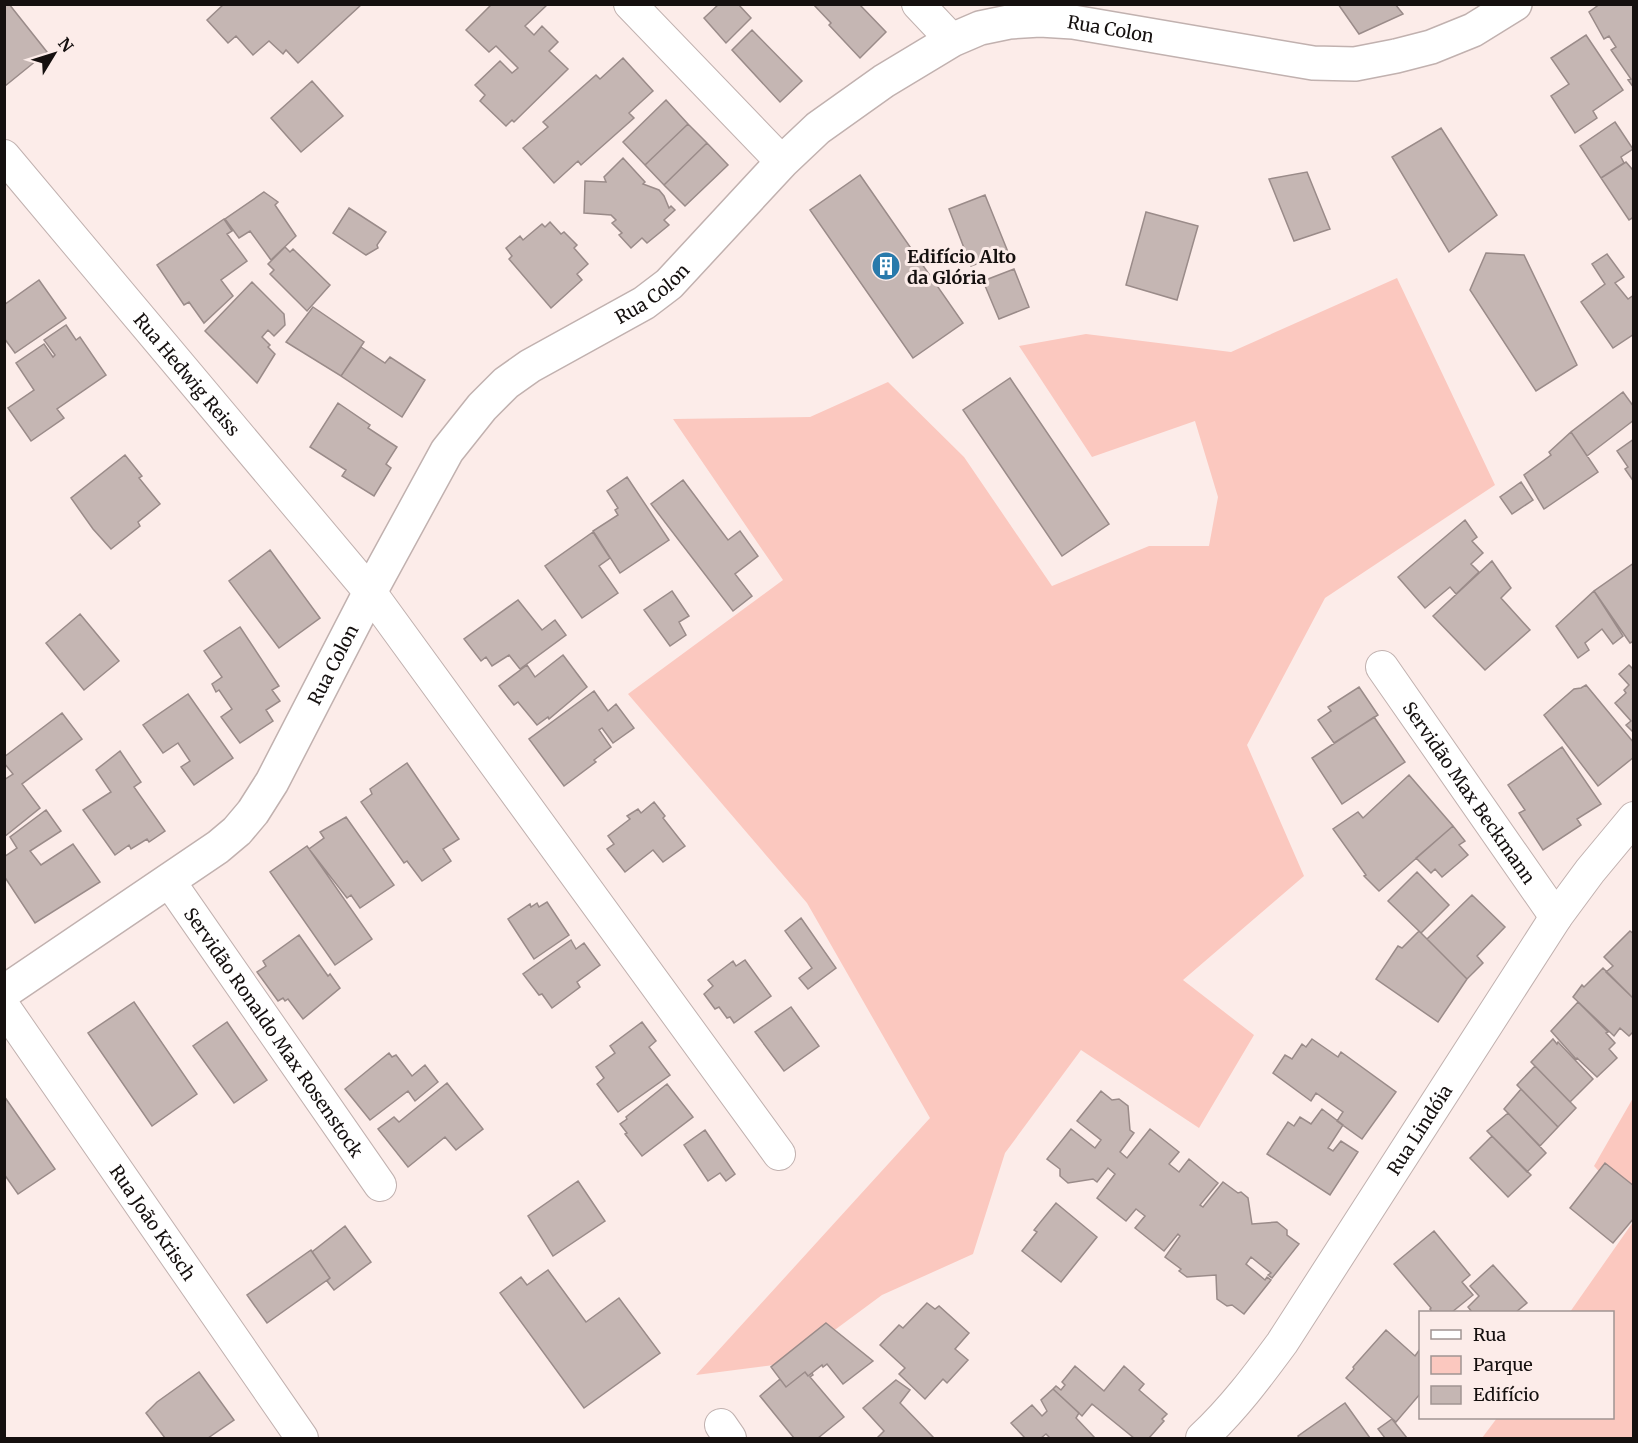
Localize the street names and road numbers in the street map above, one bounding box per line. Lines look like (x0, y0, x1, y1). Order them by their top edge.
street label: Rua Colon (1066, 10, 1156, 47)
street label: Rua Colon (611, 258, 694, 328)
street label: Rua Hedwig Reiss (129, 308, 246, 441)
street label: Rua Colon (302, 620, 363, 709)
street label: Servidão Max Beckmann (1398, 697, 1541, 888)
street label: Servidão Ronaldo Max Rosenstock (179, 903, 369, 1162)
street label: Rua Lindóia (1382, 1080, 1457, 1179)
street label: Rua João Krisch (105, 1160, 201, 1285)

